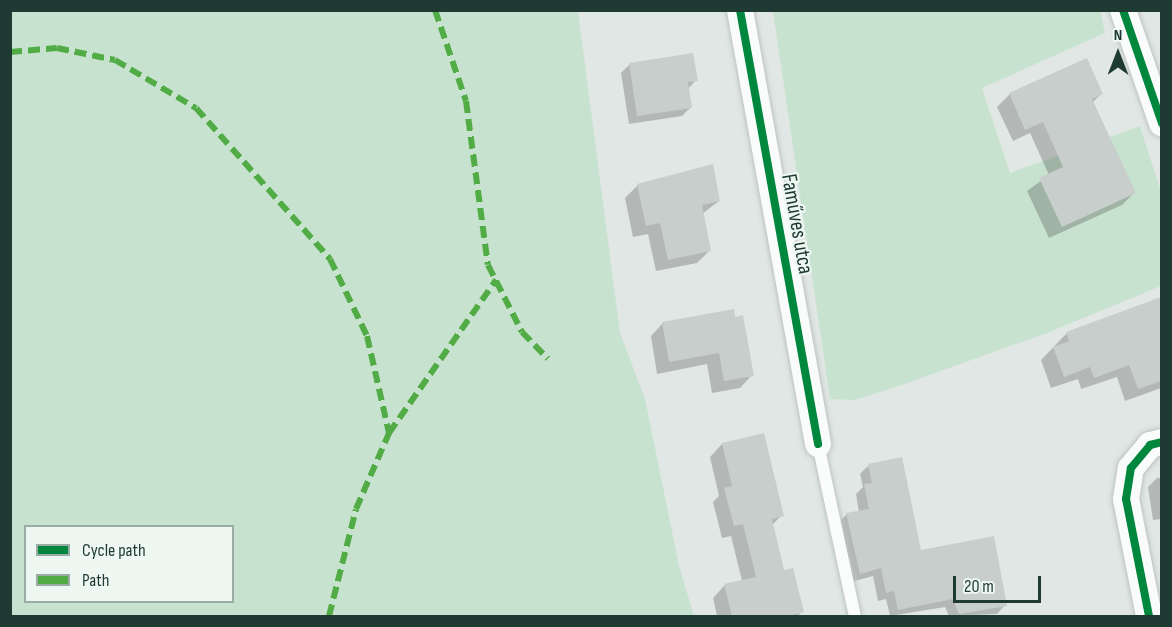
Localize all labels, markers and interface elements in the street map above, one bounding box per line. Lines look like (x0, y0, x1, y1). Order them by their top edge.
north arrow (1088, 24, 1148, 84)
text: N (1114, 26, 1122, 45)
street label: Faműves utca (775, 172, 819, 276)
legend (24, 525, 234, 603)
text: Cycle path (82, 540, 146, 561)
scale bar (956, 564, 1044, 602)
text: Path (82, 570, 110, 591)
text: 20 m (964, 576, 994, 597)

